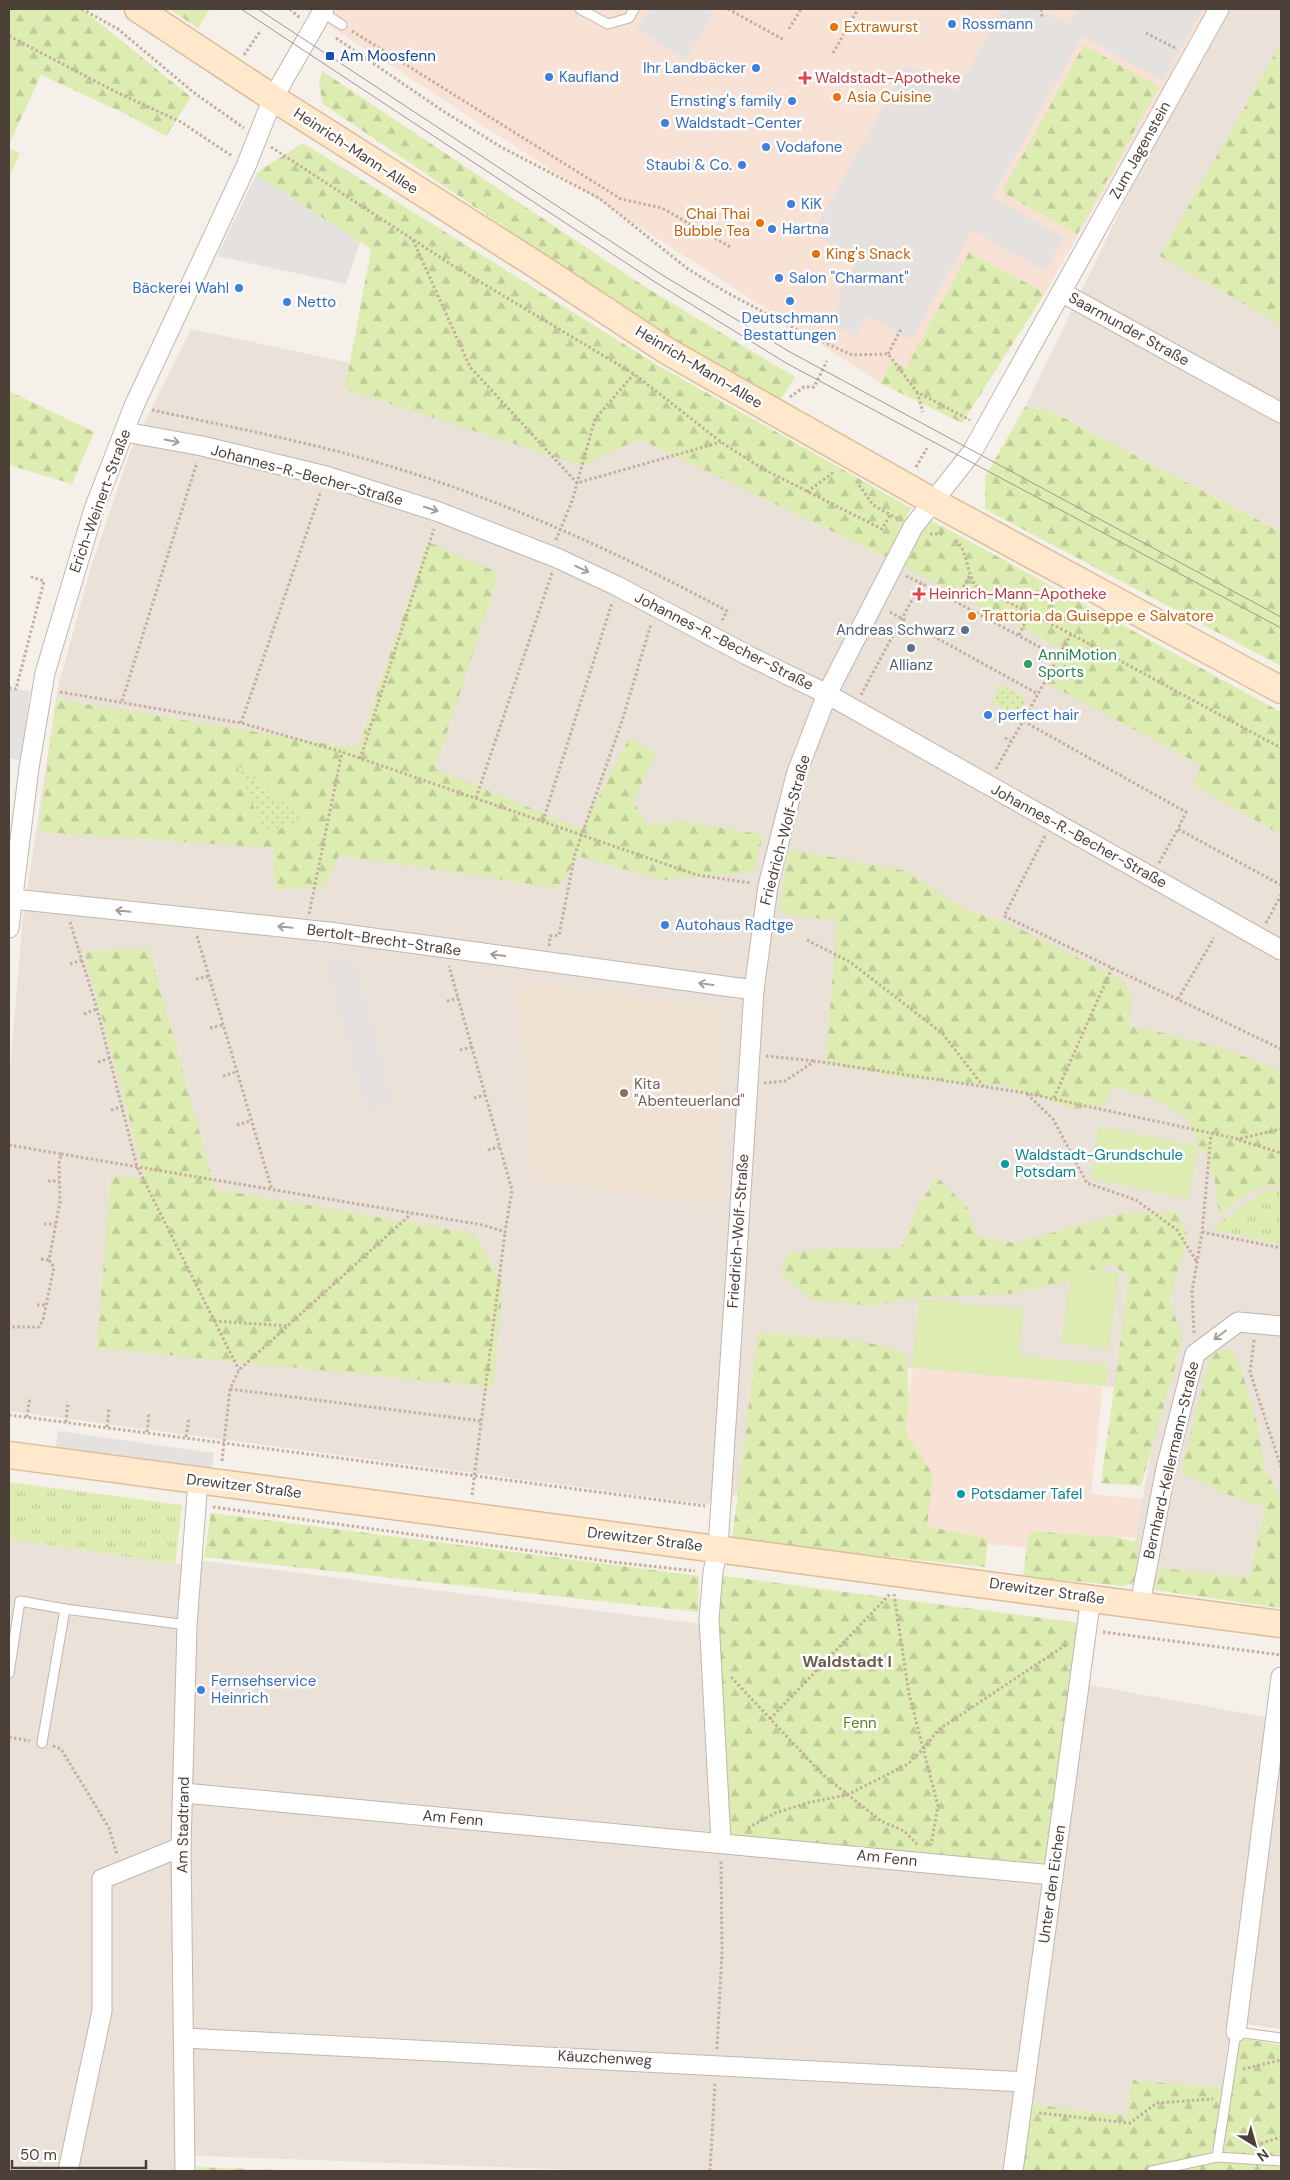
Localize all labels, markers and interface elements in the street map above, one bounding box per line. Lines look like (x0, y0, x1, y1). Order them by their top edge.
place label: Rossmann (962, 14, 1033, 34)
place label: Extrawurst (844, 17, 918, 37)
marker: Rossmann (946, 18, 958, 30)
marker: Extrawurst (828, 21, 840, 33)
place label: Am Moosfenn (340, 46, 436, 66)
marker: Am Moosfenn (324, 50, 336, 62)
place label: Ihr Landbäcker (643, 58, 746, 78)
marker: Ihr Landbäcker (750, 62, 762, 74)
place label: Kaufland (559, 67, 619, 87)
place label: Waldstadt-Apotheke (815, 68, 960, 88)
marker: Kaufland (543, 71, 555, 83)
marker: Waldstadt-Apotheke (799, 72, 811, 84)
place label: Asia Cuisine (847, 87, 931, 107)
place label: Ernsting's family (670, 91, 783, 111)
marker: Asia Cuisine (831, 91, 843, 103)
marker: Ernsting's family (786, 95, 798, 107)
street label: Zum Jagenstein (1105, 98, 1175, 202)
street label: Heinrich-Mann-Allee (290, 103, 422, 199)
place label: Waldstadt-Center (675, 113, 802, 133)
marker: Waldstadt-Center (659, 117, 671, 129)
place label: Vodafone (776, 137, 842, 157)
marker: Vodafone (760, 141, 772, 153)
place label: Staubi & Co. (646, 155, 732, 175)
marker: Staubi & Co. (736, 159, 748, 171)
place label: KiK (801, 194, 822, 214)
marker: KiK (785, 198, 797, 210)
place label: Chai Thai Bubble Tea (674, 204, 750, 241)
marker: Chai Thai Bubble Tea (754, 217, 766, 229)
place label: Hartna (782, 219, 829, 239)
marker: Hartna (766, 223, 778, 235)
place label: King's Snack (826, 244, 911, 264)
marker: King's Snack (810, 248, 822, 260)
place label: Salon "Charmant" (789, 268, 909, 288)
marker: Salon "Charmant" (773, 272, 785, 284)
place label: Bäckerei Wahl (132, 278, 229, 298)
marker: Bäckerei Wahl (233, 282, 245, 294)
street label: Saarmunder Straße (1065, 287, 1193, 371)
place label: Netto (297, 292, 336, 312)
marker: Deutschmann Bestattungen (784, 295, 796, 307)
marker: Netto (281, 296, 293, 308)
place label: Deutschmann Bestattungen (742, 308, 838, 345)
street label: Heinrich-Mann-Allee (632, 321, 766, 413)
street label: Erich-Weinert-Straße (65, 426, 135, 576)
one-way arrow (164, 436, 180, 446)
street label: Johannes-R.-Becher-Straße (209, 440, 405, 510)
one-way arrow (422, 505, 438, 515)
one-way arrow (574, 565, 589, 575)
place label: Heinrich-Mann-Apotheke (929, 584, 1107, 604)
street label: Johannes-R.-Becher-Straße (631, 587, 817, 695)
marker: Heinrich-Mann-Apotheke (913, 588, 925, 600)
place label: Trattoria da Guiseppe e Salvatore (982, 606, 1214, 626)
marker: Trattoria da Guiseppe e Salvatore (966, 610, 978, 622)
place label: Andreas Schwarz (836, 620, 955, 640)
marker: Andreas Schwarz (959, 624, 971, 636)
marker: Allianz (905, 642, 917, 654)
place label: AnniMotion Sports (1038, 645, 1117, 682)
place label: Allianz (889, 655, 933, 675)
marker: AnniMotion Sports (1022, 658, 1034, 670)
place label: perfect hair (998, 705, 1079, 725)
marker: perfect hair (982, 709, 994, 721)
street label: Friedrich-Wolf-Straße (755, 753, 815, 907)
street label: Johannes-R.-Becher-Straße (988, 779, 1170, 893)
one-way arrow (116, 906, 132, 915)
place label: Autohaus Radtge (675, 915, 794, 935)
street label: Bertolt-Brecht-Straße (306, 919, 462, 961)
marker: Autohaus Radtge (659, 919, 671, 931)
one-way arrow (277, 923, 293, 932)
one-way arrow (491, 950, 507, 960)
one-way arrow (698, 978, 714, 988)
place label: Kita "Abenteuerland" (634, 1074, 745, 1111)
marker: Kita "Abenteuerland" (618, 1087, 630, 1099)
place label: Waldstadt-Grundschule Potsdam (1015, 1145, 1183, 1182)
street label: Friedrich-Wolf-Straße (723, 1153, 753, 1309)
marker: Waldstadt-Grundschule Potsdam (999, 1158, 1011, 1170)
one-way arrow (1213, 1330, 1227, 1340)
street label: Bernhard-Kellermann-Straße (1139, 1359, 1203, 1561)
street label: Drewitzer Straße (185, 1469, 303, 1503)
place label: Potsdamer Tafel (971, 1484, 1082, 1504)
marker: Potsdamer Tafel (955, 1488, 967, 1500)
street label: Drewitzer Straße (586, 1522, 704, 1556)
street label: Drewitzer Straße (988, 1573, 1106, 1609)
district label: Waldstadt I (802, 1651, 892, 1672)
place label: Fernsehservice Heinrich (211, 1671, 316, 1708)
marker: Fernsehservice Heinrich (195, 1684, 207, 1696)
park label: Fenn (843, 1713, 877, 1733)
street label: Am Stadtrand (172, 1776, 194, 1874)
street label: Am Fenn (422, 1805, 484, 1831)
street label: Unter den Eichen (1034, 1824, 1070, 1944)
street label: Am Fenn (856, 1845, 918, 1871)
street label: Käuzchenweg (557, 2046, 653, 2070)
north arrow (1230, 2120, 1280, 2170)
scale bar (12, 2138, 146, 2170)
text: 50 m (20, 2145, 57, 2165)
text: N (1253, 2145, 1272, 2166)

